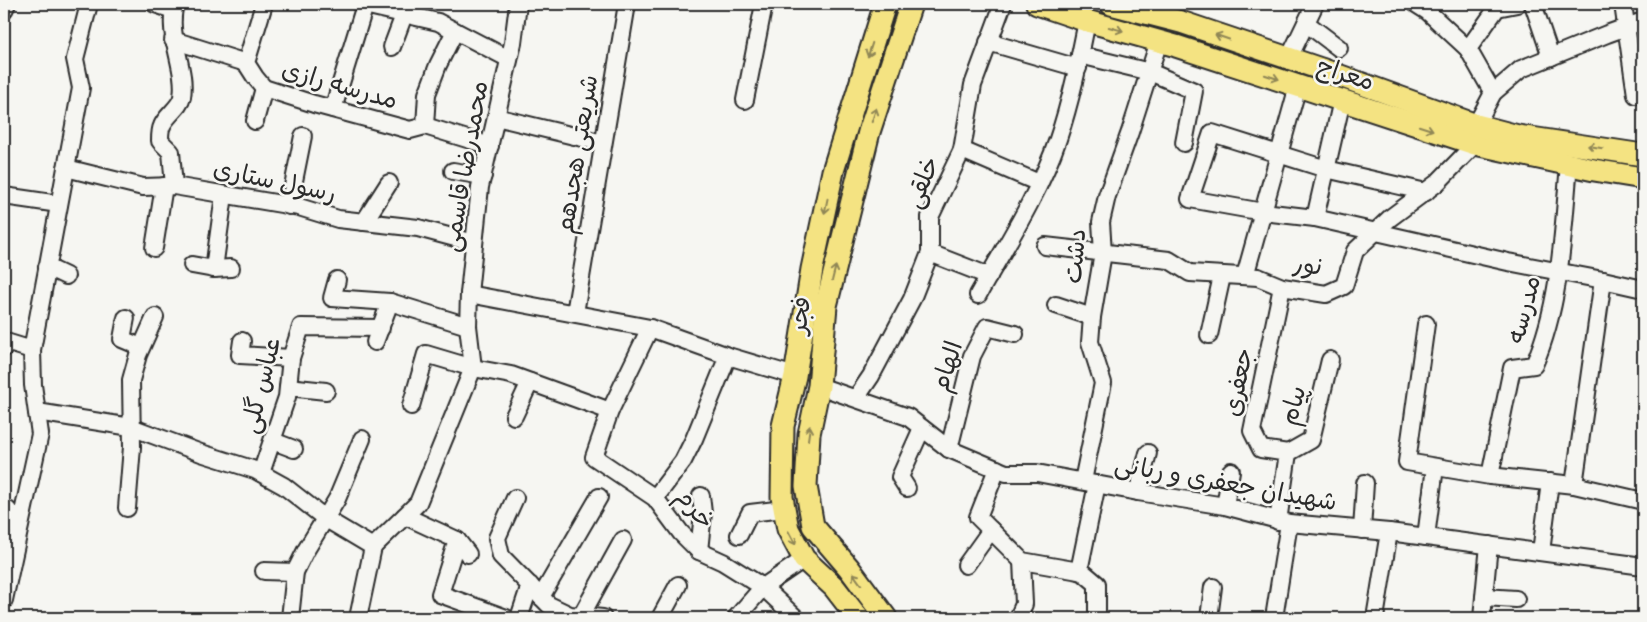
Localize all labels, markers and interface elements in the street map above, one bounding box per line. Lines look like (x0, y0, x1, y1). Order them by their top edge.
one-way arrow (1108, 25, 1124, 34)
one-way arrow (1215, 31, 1231, 41)
one-way arrow (865, 42, 874, 58)
street label: معراج (1313, 50, 1379, 98)
street label: مدرسه رازی (278, 53, 401, 117)
street label: شریعتی هجدهم (549, 72, 608, 236)
one-way arrow (1263, 73, 1279, 82)
street label: محمدرضا قاسمی (434, 78, 496, 254)
one-way arrow (870, 108, 879, 124)
one-way arrow (1418, 124, 1433, 133)
one-way arrow (1587, 142, 1603, 152)
street label: رسول ستاری (210, 152, 339, 210)
street label: خلقی (897, 152, 947, 213)
one-way arrow (820, 198, 830, 214)
street label: دشت (1057, 227, 1093, 285)
street label: نور (1291, 247, 1324, 283)
one-way arrow (830, 265, 839, 281)
street label: مدرسه (1500, 272, 1548, 347)
street label: فجر (781, 294, 818, 338)
street label: عباس گلی (234, 334, 288, 437)
street label: الهام (924, 337, 973, 397)
street label: جعفری (1216, 345, 1260, 419)
street label: پیام (1272, 382, 1316, 429)
one-way arrow (805, 425, 815, 441)
street label: شهیدان جعفری و ربانی (1112, 448, 1340, 518)
street label: خرم (666, 481, 722, 538)
one-way arrow (788, 530, 798, 544)
one-way arrow (852, 572, 862, 586)

